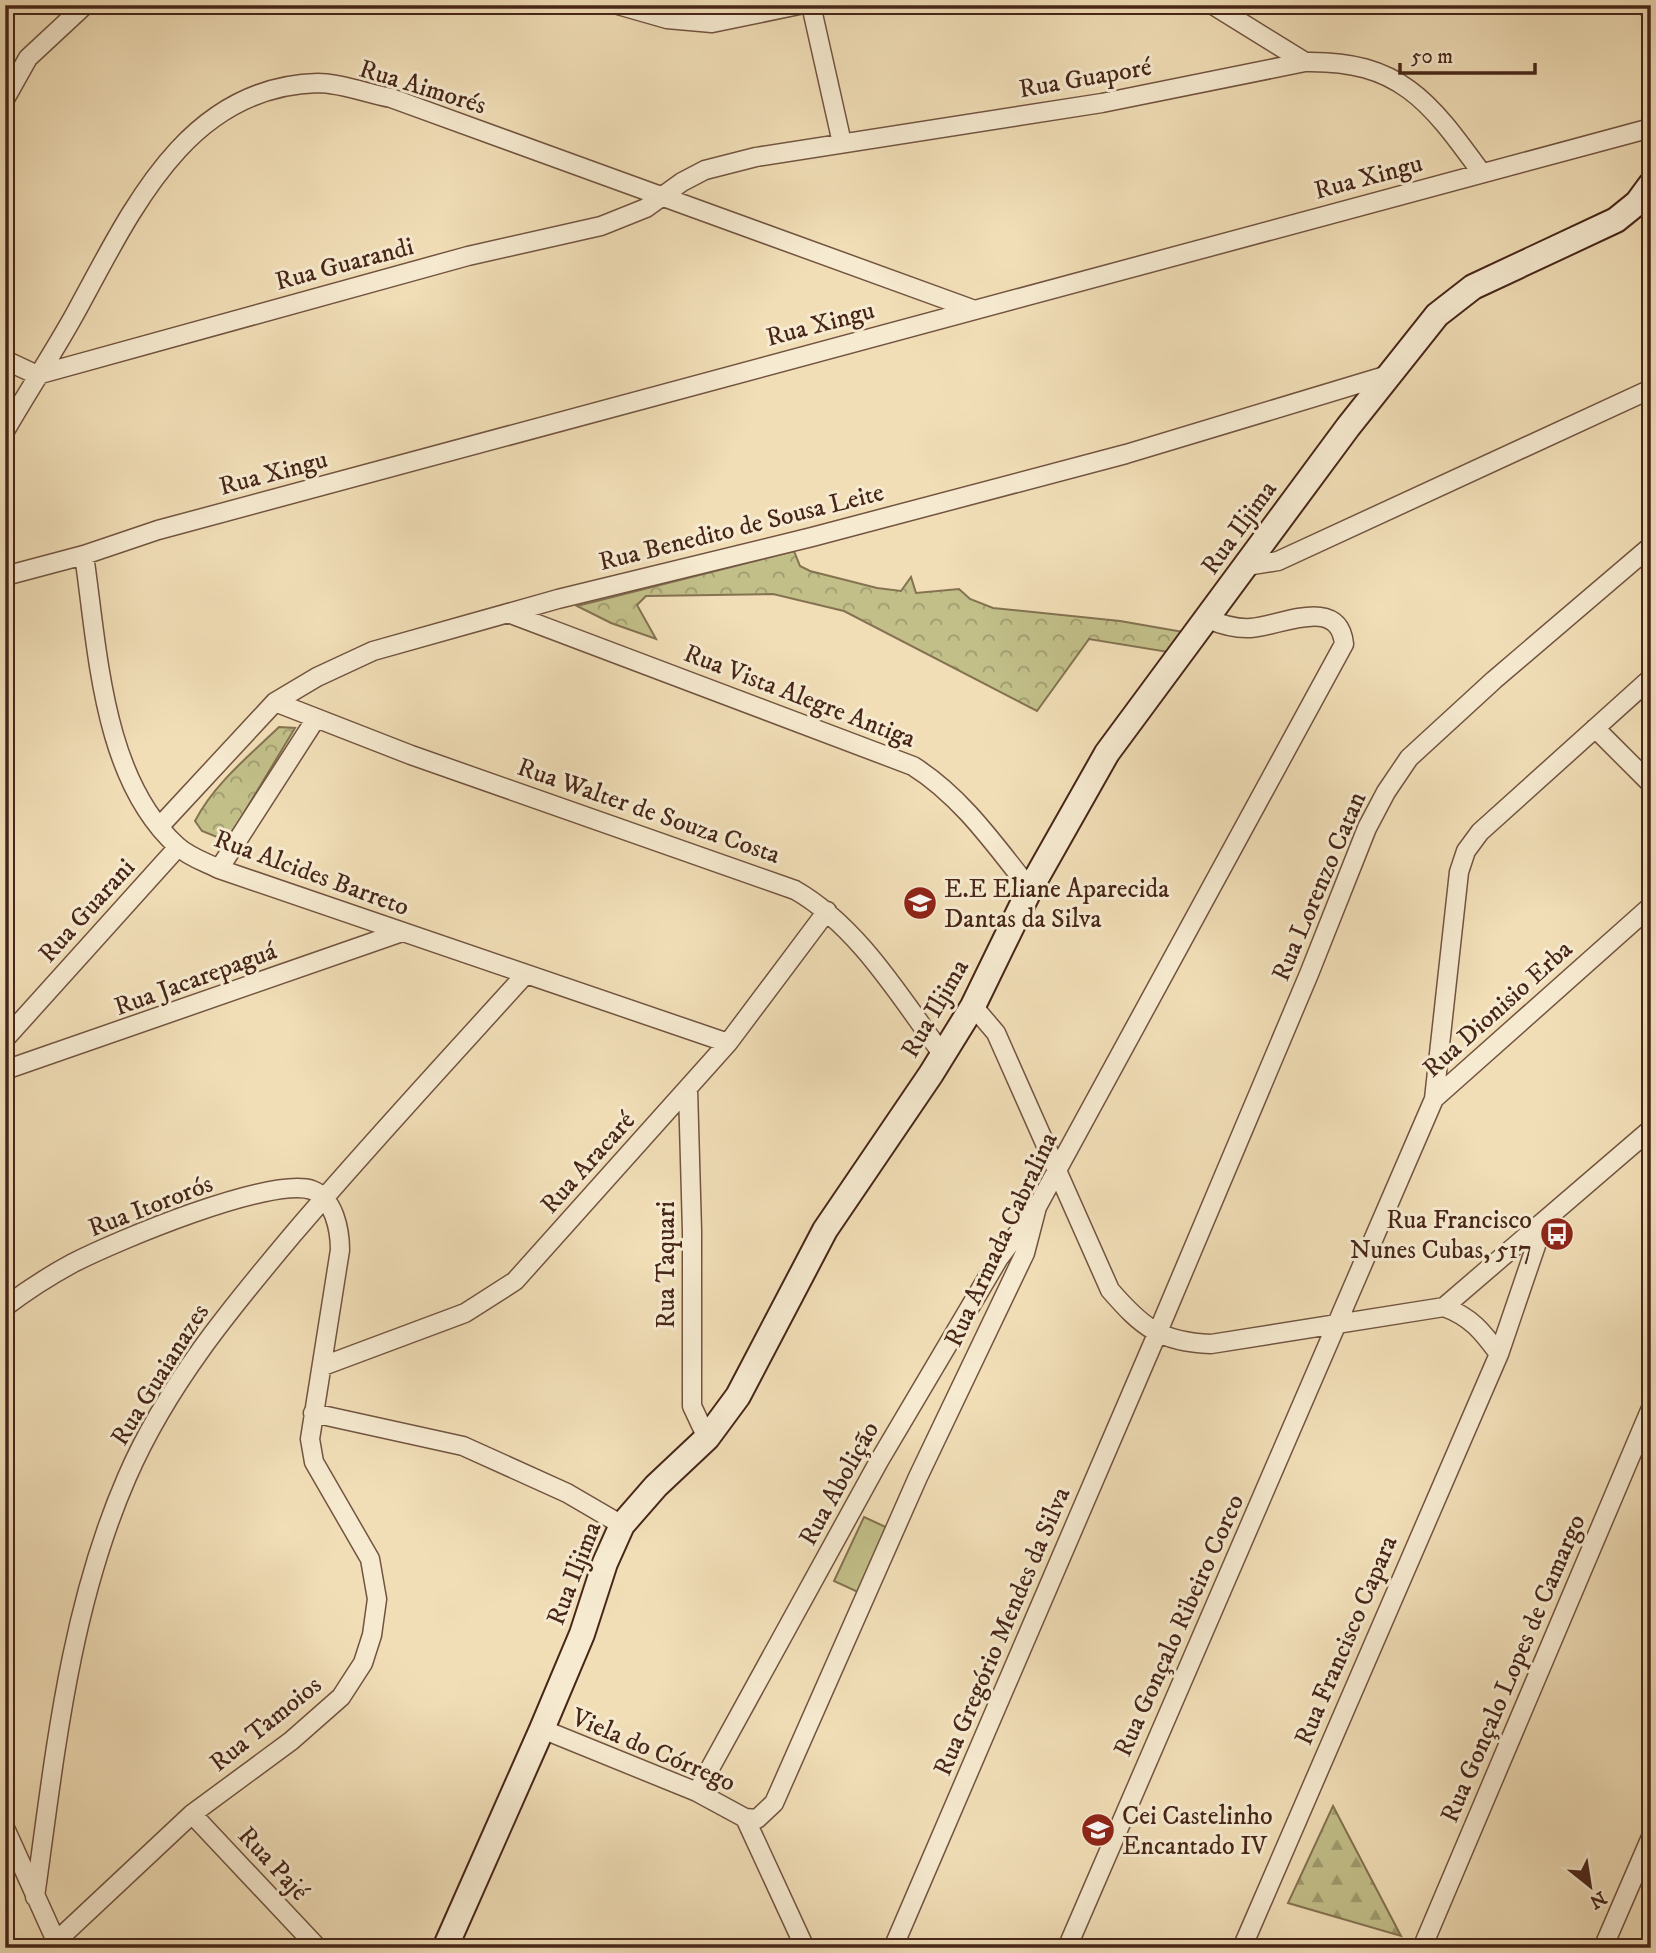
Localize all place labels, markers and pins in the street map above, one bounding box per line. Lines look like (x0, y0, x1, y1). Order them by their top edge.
place label: E.E Eliane Aparecida Dantas da Silva (944, 873, 1169, 936)
school or university icon: E.E Eliane Aparecida Dantas da Silva (901, 884, 939, 922)
place label: Rua Francisco Nunes Cubas, 517 (1350, 1204, 1532, 1267)
bus stop icon: Rua Francisco Nunes Cubas, 517 (1538, 1215, 1576, 1253)
place label: Cei Castelinho Encantado IV (1122, 1800, 1273, 1863)
school or university icon: Cei Castelinho Encantado IV (1079, 1811, 1117, 1849)

